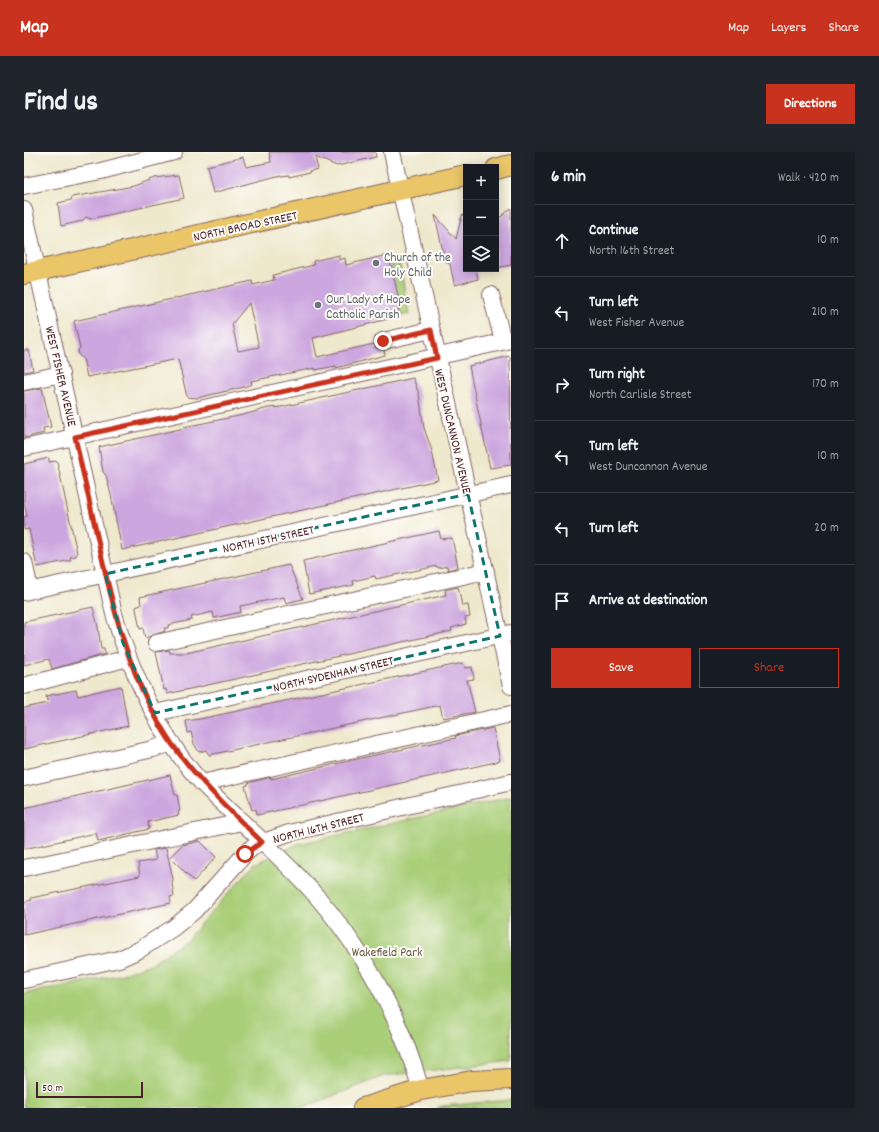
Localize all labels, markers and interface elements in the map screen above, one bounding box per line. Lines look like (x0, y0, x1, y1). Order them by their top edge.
text: Map (20, 15, 49, 42)
text: Map (728, 18, 749, 38)
text: Layers (771, 18, 806, 38)
text: Share (828, 18, 859, 38)
text: Find us (24, 84, 98, 124)
button: Directions (766, 84, 855, 124)
map controls (463, 164, 499, 272)
button: + (463, 164, 499, 200)
text: 6 min (551, 166, 586, 190)
text: Walk · 420 m (778, 169, 839, 188)
button: − (463, 200, 499, 236)
street label: NORTH BROAD STREET (192, 207, 299, 248)
text: Continue (589, 220, 638, 242)
icon: ahead (551, 230, 573, 252)
text: 10 m (817, 231, 839, 250)
button: layers (463, 236, 499, 272)
text: North 16th Street (589, 242, 674, 261)
place label: Church of the Holy Child (384, 249, 451, 283)
marker: Church of the Holy Child (371, 258, 381, 268)
place label: Our Lady of Hope Catholic Parish (326, 291, 410, 325)
text: Turn left (589, 292, 638, 314)
marker: Our Lady of Hope Catholic Parish (313, 300, 323, 310)
icon: left (551, 302, 573, 324)
text: 210 m (811, 303, 839, 322)
text: West Fisher Avenue (589, 314, 684, 333)
street label: WEST FISHER AVENUE (39, 324, 80, 429)
route end (374, 332, 392, 350)
text: Turn right (589, 364, 645, 386)
street label: WEST DUNCANNON AVENUE (428, 367, 475, 496)
icon: right (551, 374, 573, 396)
text: 170 m (812, 375, 839, 394)
text: North Carlisle Street (589, 386, 691, 405)
text: Turn left (589, 436, 638, 458)
icon: left (551, 446, 573, 468)
text: 10 m (817, 447, 839, 466)
text: West Duncannon Avenue (589, 458, 707, 477)
icon: left (551, 518, 573, 540)
text: Turn left (589, 518, 638, 540)
text: 20 m (814, 519, 839, 538)
street label: NORTH 15TH STREET (221, 521, 316, 559)
icon: arrive (551, 590, 573, 612)
text: Arrive at destination (589, 590, 707, 612)
button: Save (551, 648, 691, 688)
button: Share (699, 648, 839, 688)
street label: NORTH SYDENHAM STREET (271, 652, 396, 699)
street label: NORTH 16TH STREET (271, 809, 366, 850)
route start (236, 845, 254, 863)
park label: Wakefield Park (352, 944, 422, 963)
scale bar (36, 1080, 143, 1099)
text: 50 m (42, 1081, 63, 1097)

